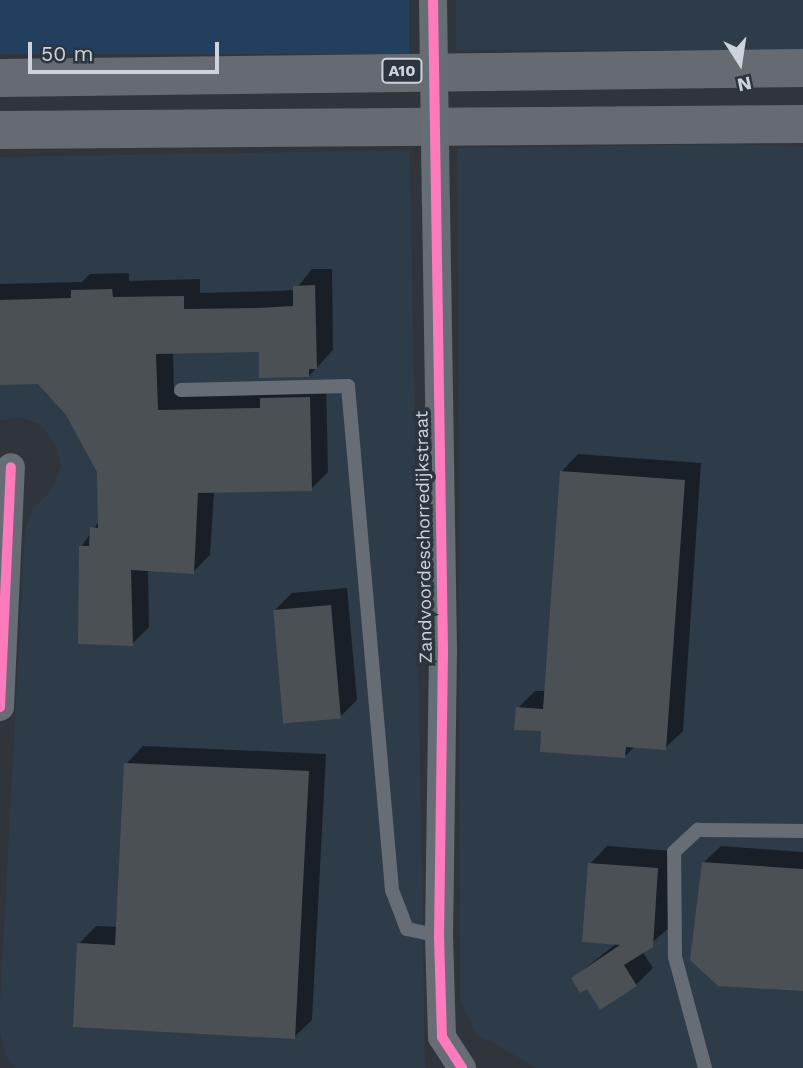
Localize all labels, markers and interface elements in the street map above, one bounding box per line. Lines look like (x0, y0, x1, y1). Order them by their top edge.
scale bar (32, 28, 222, 72)
north arrow (705, 28, 775, 98)
text: 50 m (41, 41, 93, 66)
road number: A10 (381, 58, 423, 83)
text: N (735, 71, 754, 97)
street label: Zandvoordeschorredijkstraat (411, 411, 437, 663)

